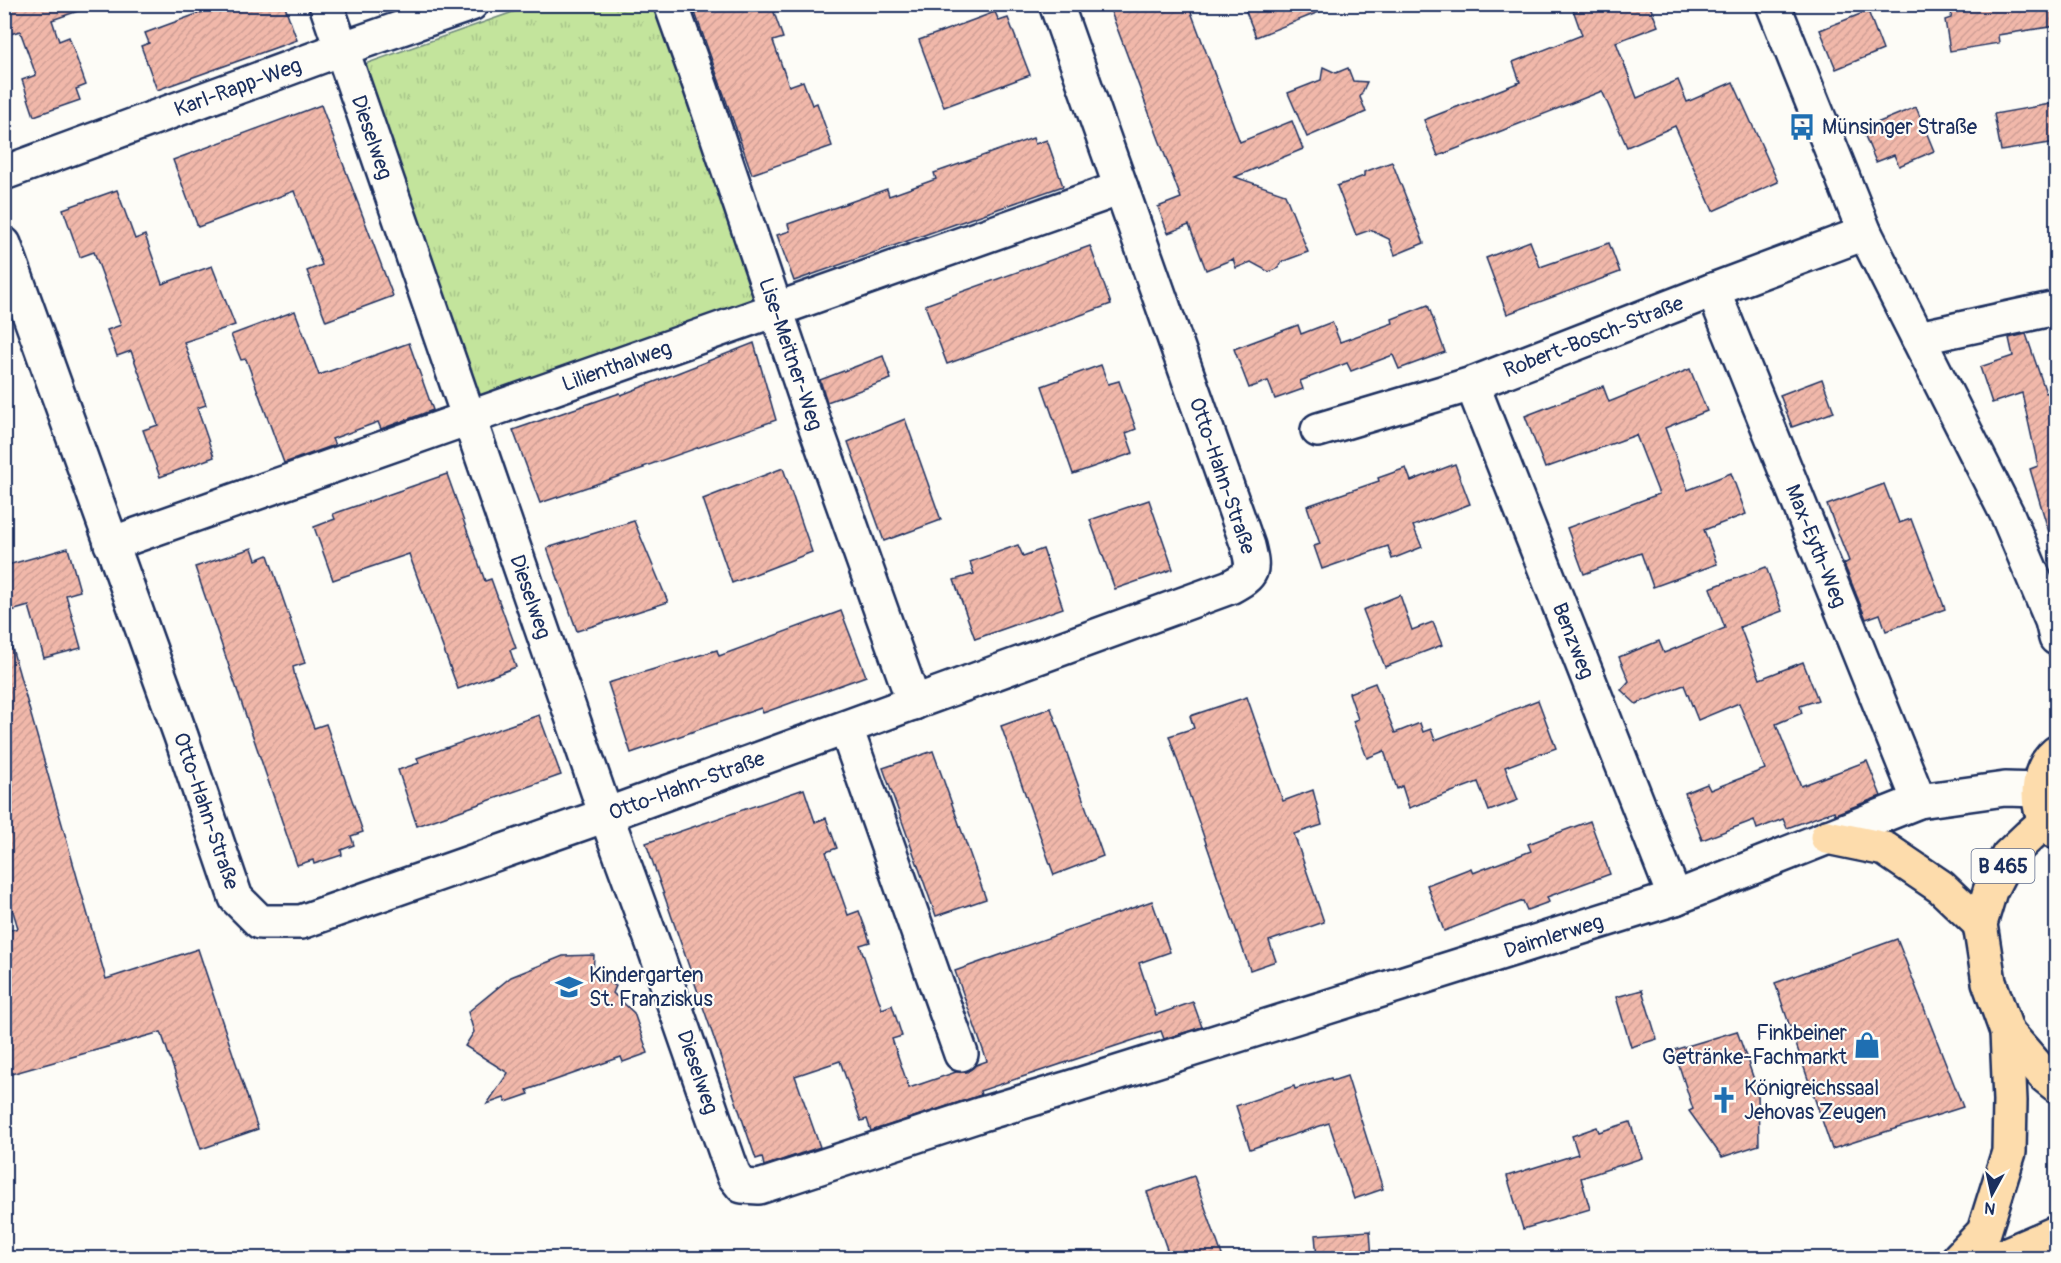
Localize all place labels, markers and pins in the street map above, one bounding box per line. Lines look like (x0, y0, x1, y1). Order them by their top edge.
bus stop icon: Münsinger Straße (1787, 112, 1817, 142)
place label: Münsinger Straße (1822, 114, 1978, 141)
place label: Kindergarten St. Franziskus (589, 962, 713, 1013)
school or university icon: Kindergarten St. Franziskus (554, 972, 584, 1002)
place label: Finkbeiner Getränke-Fachmarkt (1662, 1020, 1848, 1071)
shop icon: Finkbeiner Getränke-Fachmarkt (1852, 1030, 1882, 1060)
place label: Königreichssaal Jehovas Zeugen (1744, 1075, 1886, 1126)
church icon: Königreichssaal Jehovas Zeugen (1709, 1085, 1739, 1115)

